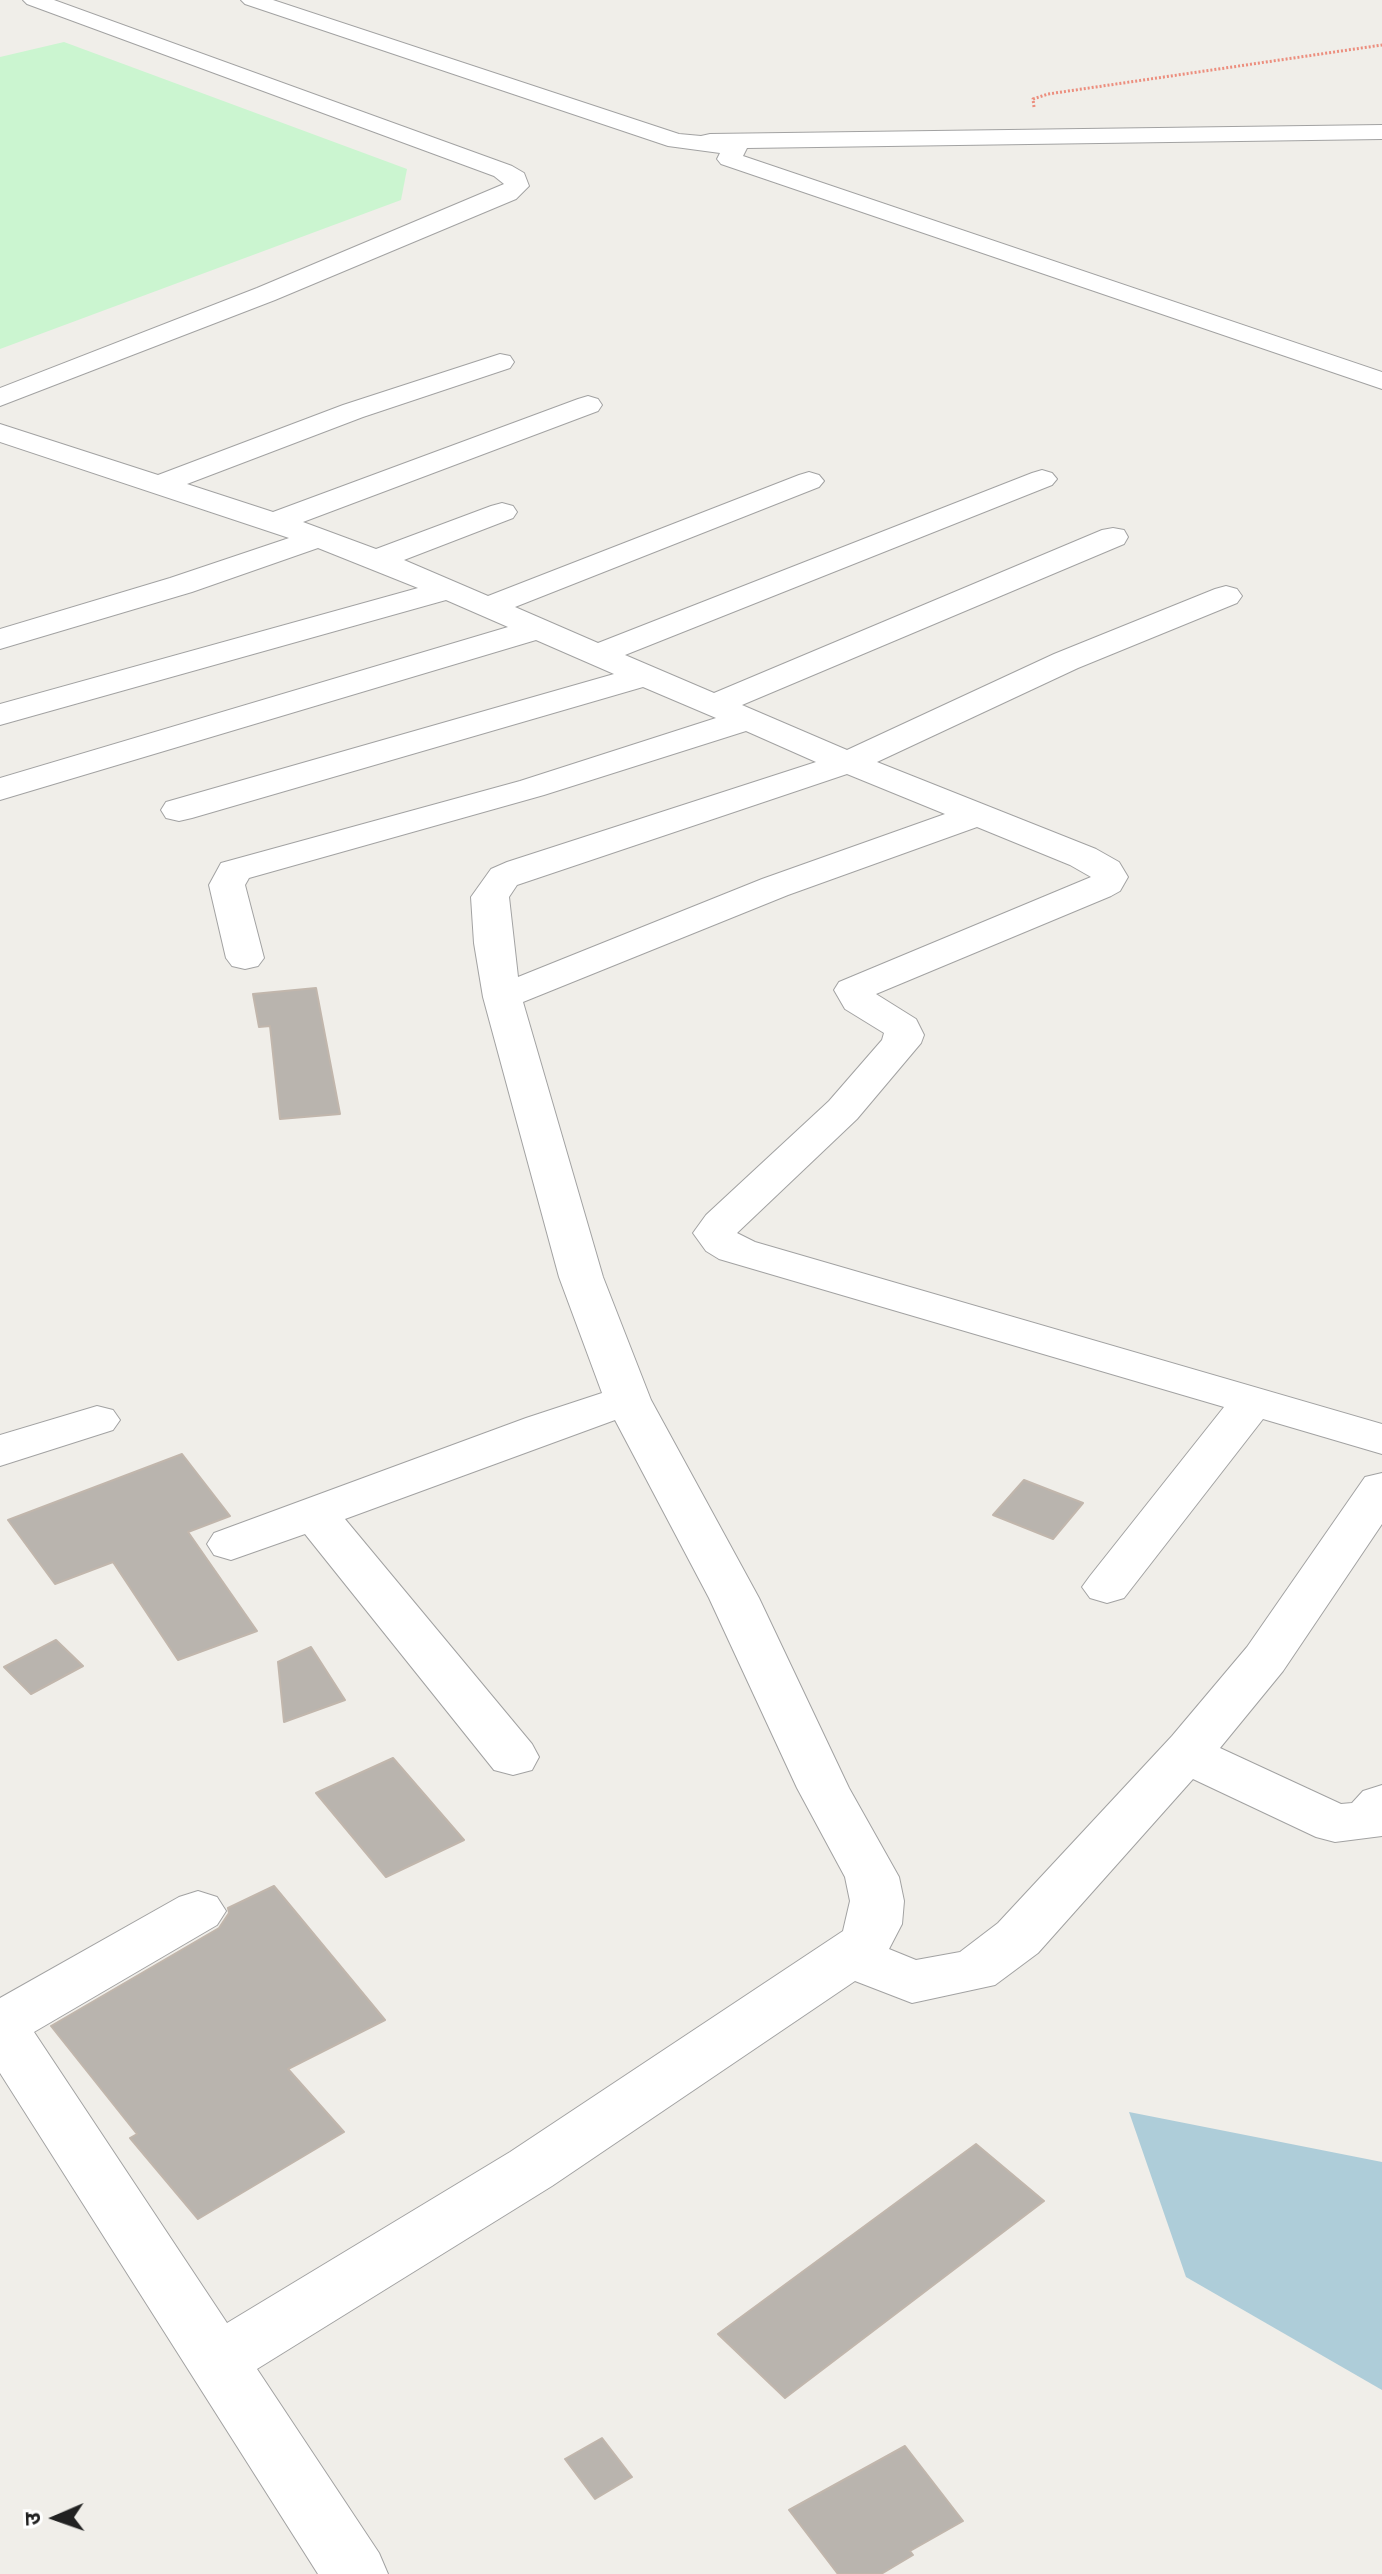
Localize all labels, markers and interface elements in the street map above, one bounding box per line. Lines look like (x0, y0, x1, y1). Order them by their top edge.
north arrow (16, 2478, 96, 2558)
text: उ (18, 2512, 45, 2526)

